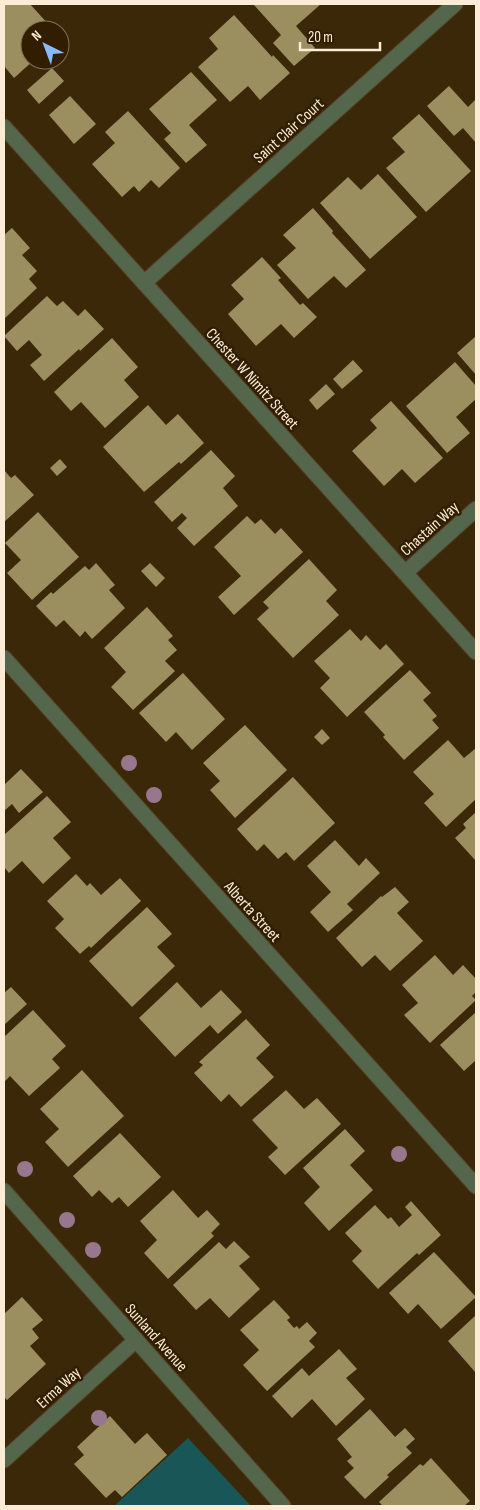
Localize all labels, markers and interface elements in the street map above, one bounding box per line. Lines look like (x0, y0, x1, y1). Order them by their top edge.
north arrow (20, 20, 70, 70)
scale bar (300, 20, 380, 52)
text: N (28, 27, 45, 45)
text: 20 m (308, 28, 333, 47)
street label: Saint Clair Court (250, 95, 328, 168)
street label: Chester W Nimitz Street (201, 325, 302, 434)
street label: Chastain Way (397, 498, 463, 560)
street label: Alberta Street (219, 877, 284, 946)
street label: Sunland Avenue (120, 1300, 191, 1376)
street label: Erma Way (33, 1364, 85, 1413)

